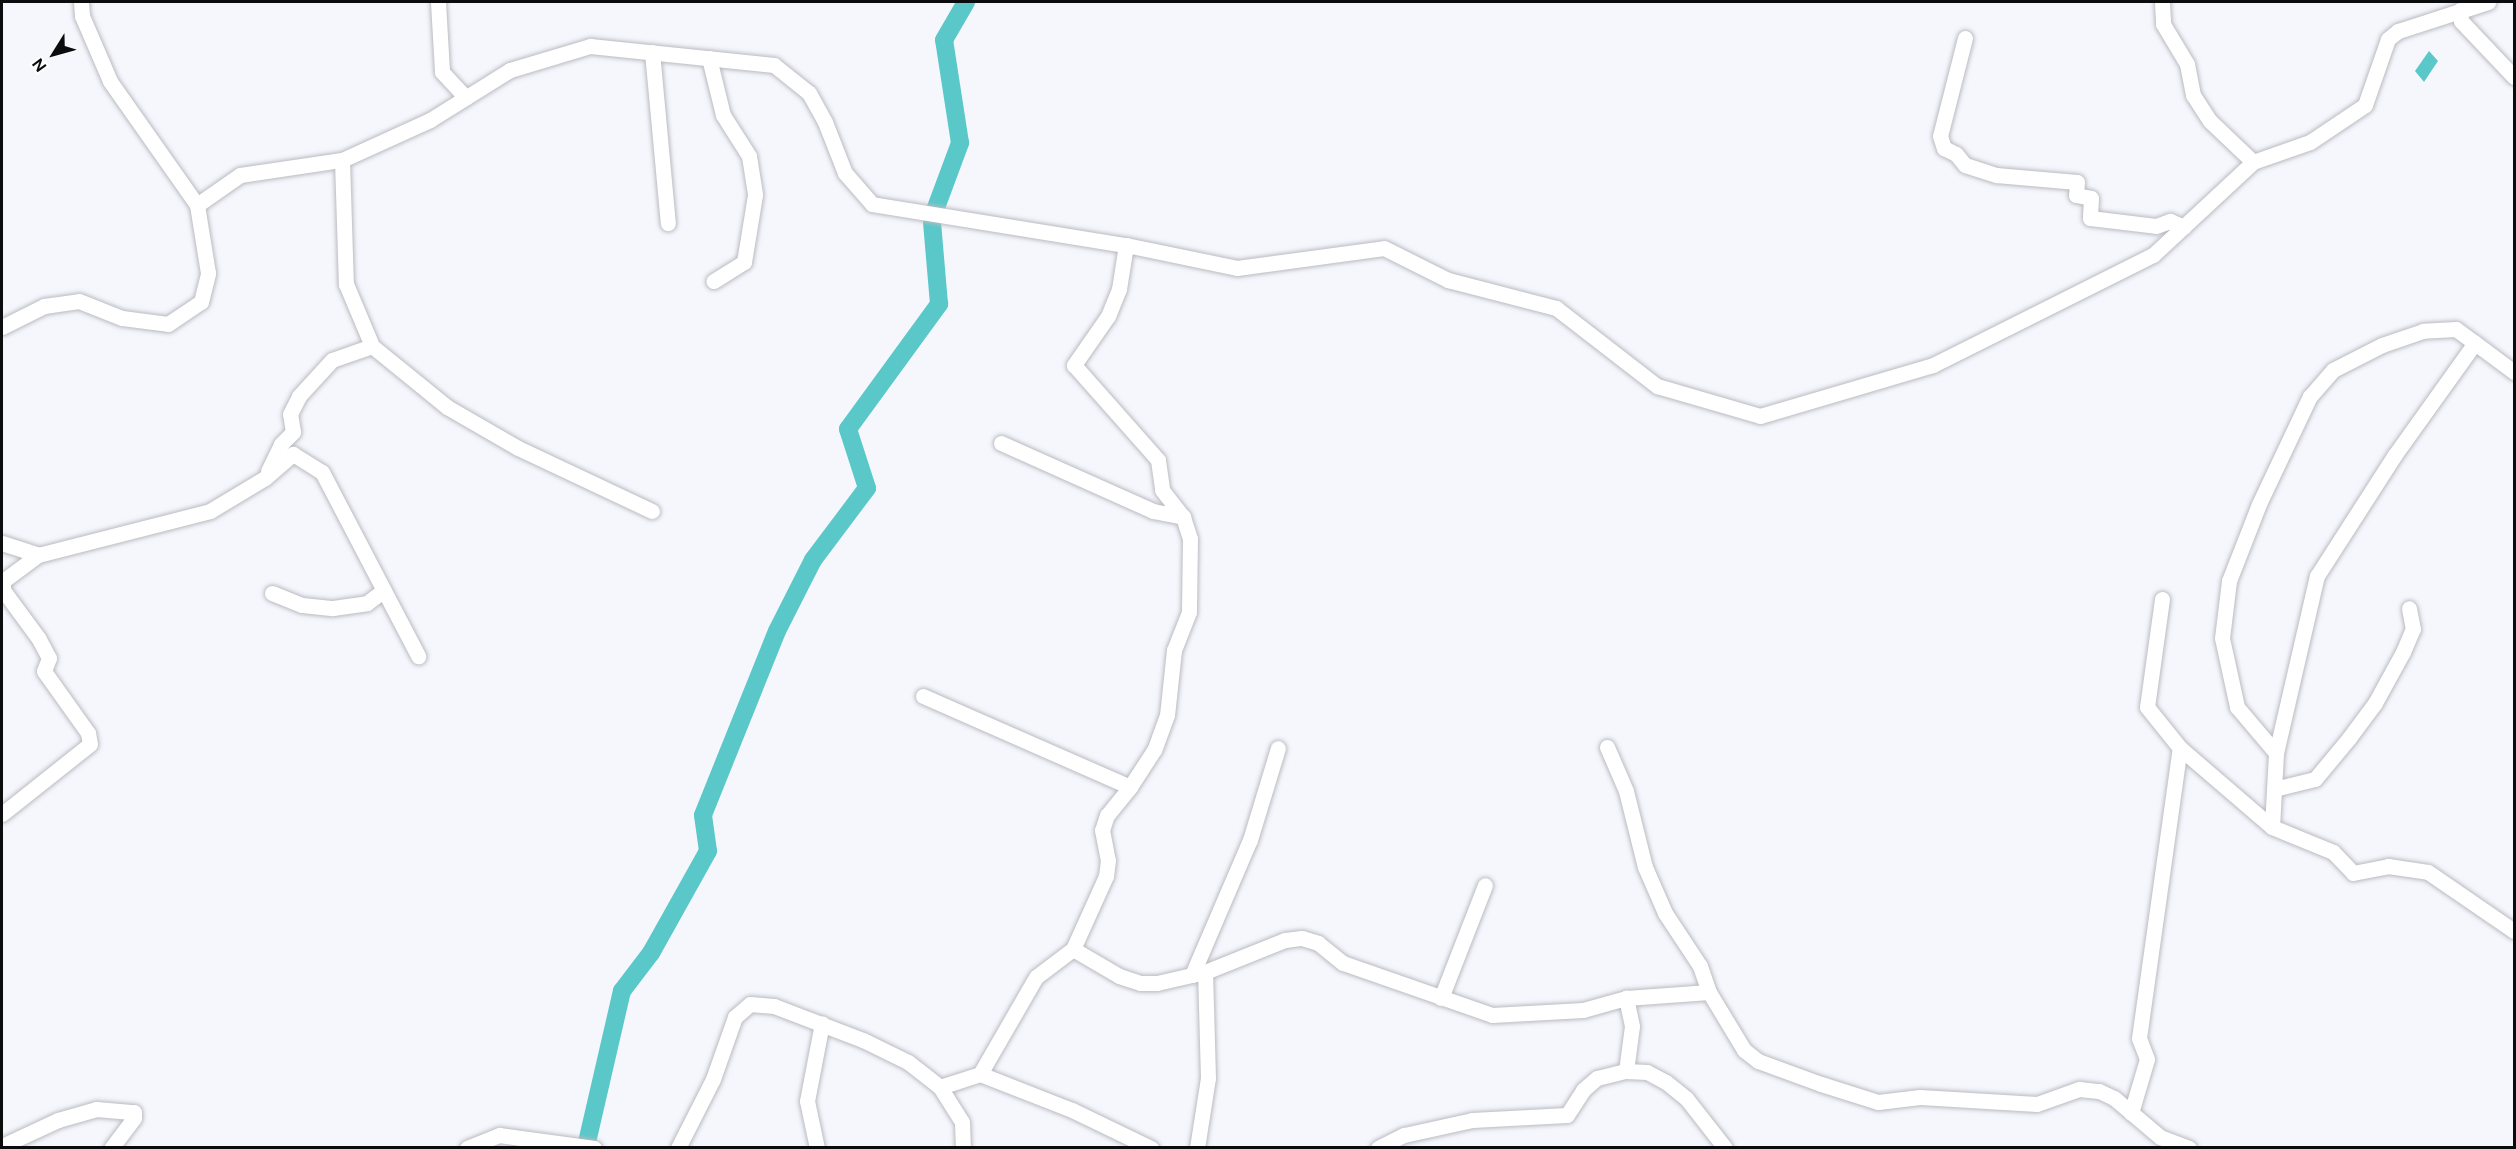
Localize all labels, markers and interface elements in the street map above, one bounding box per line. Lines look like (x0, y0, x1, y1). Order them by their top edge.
north arrow (24, 24, 84, 84)
text: N (27, 54, 51, 76)

